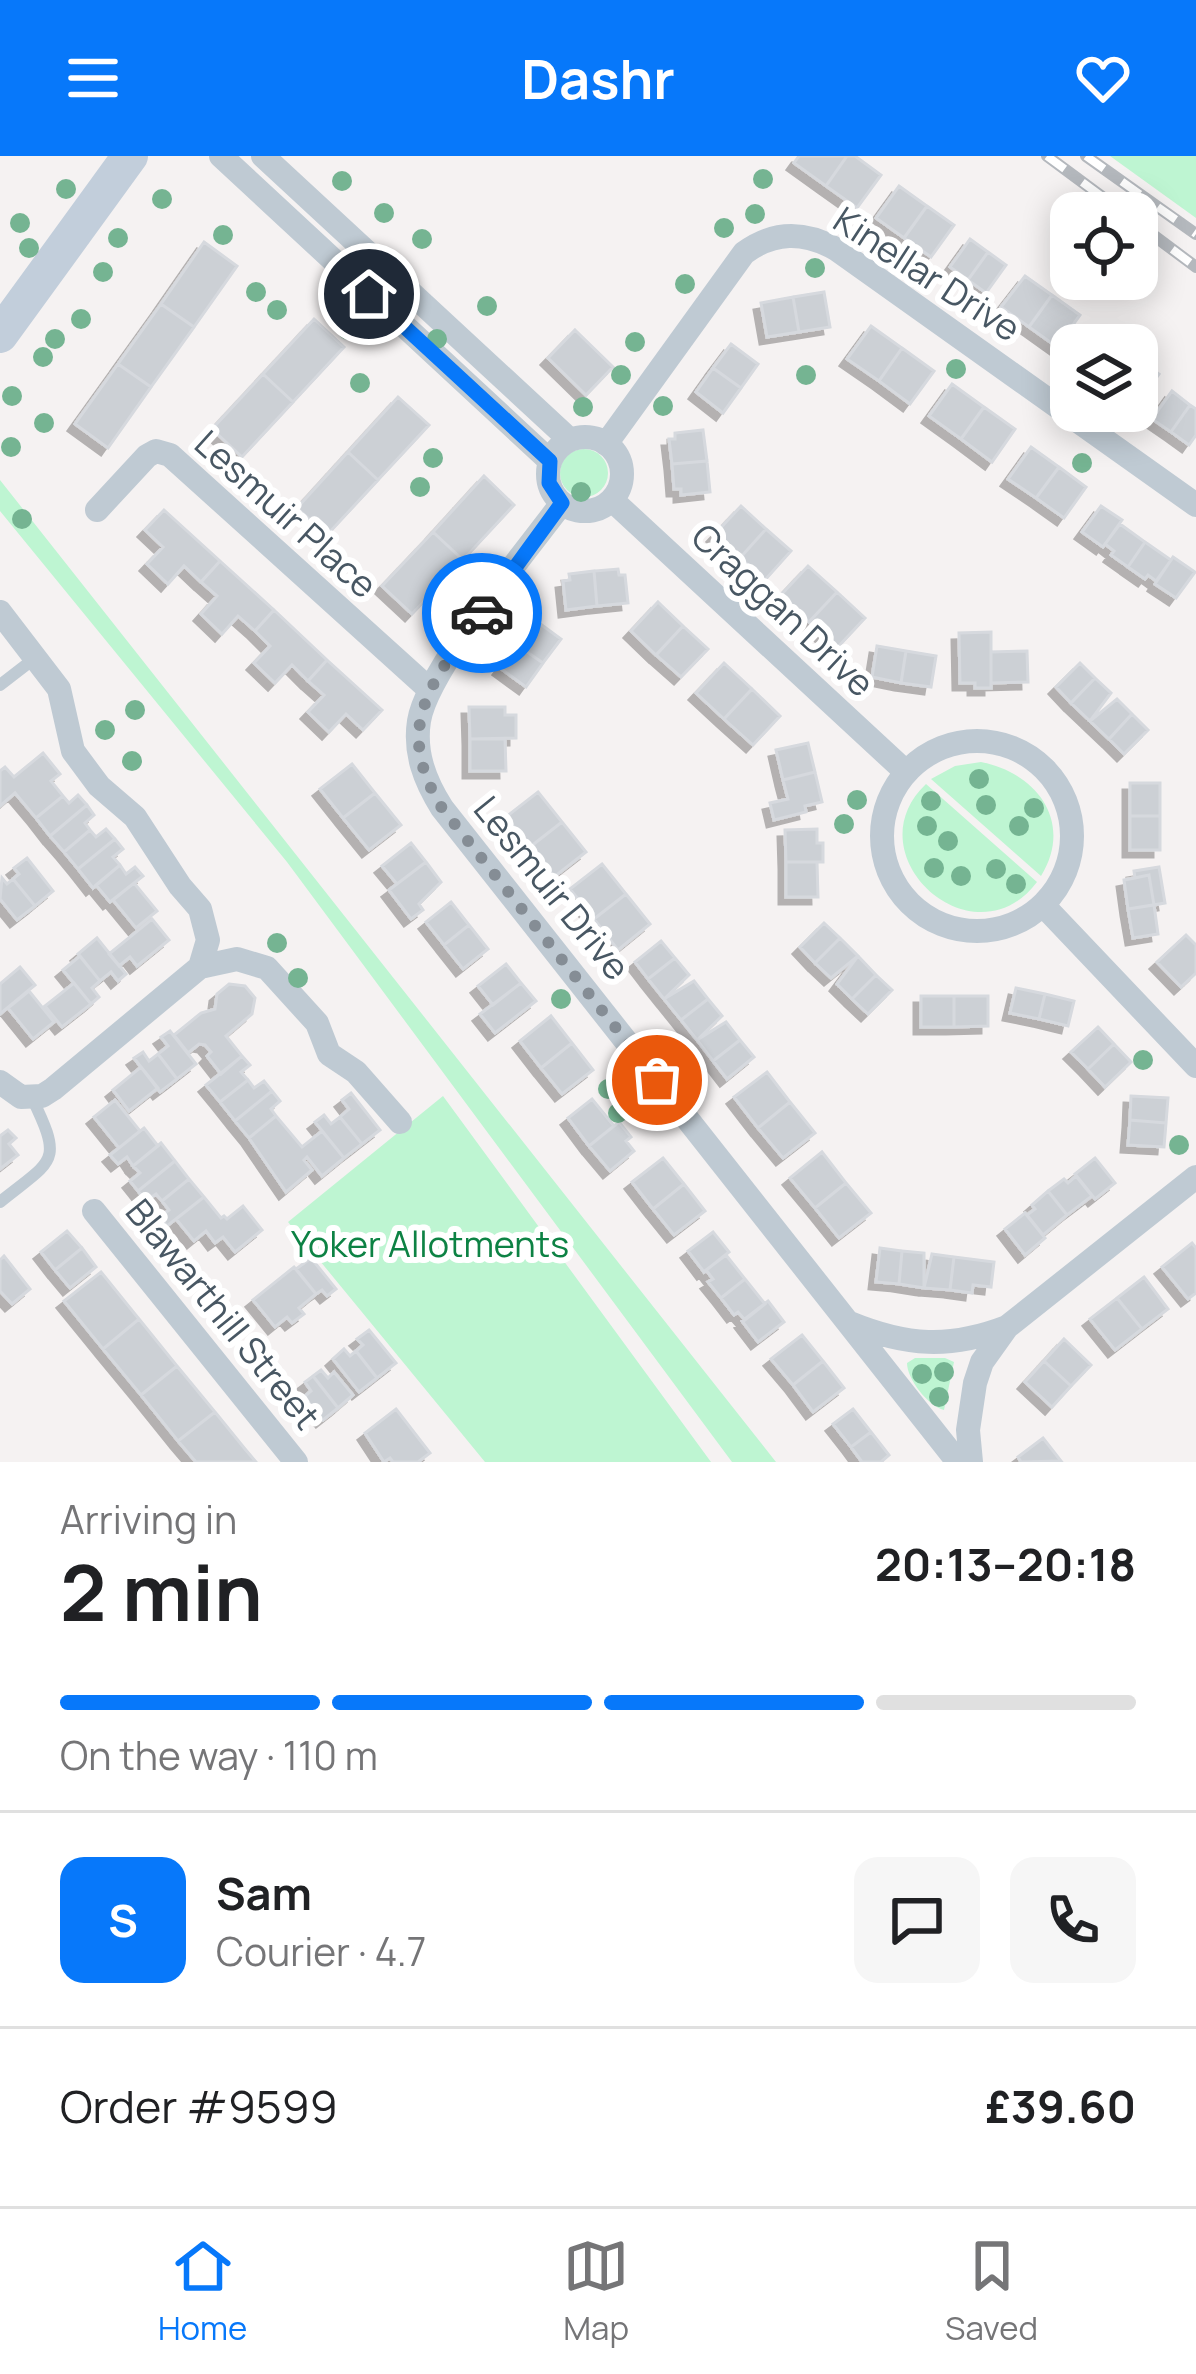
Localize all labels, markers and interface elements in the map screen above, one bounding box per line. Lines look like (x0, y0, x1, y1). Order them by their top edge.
text: Dashr (521, 41, 675, 115)
icon: menu (60, 45, 126, 111)
icon: heart (1070, 45, 1136, 111)
map controls (1050, 192, 1158, 432)
button: locate (1050, 192, 1158, 300)
street label: Kinellar Drive (825, 195, 1030, 352)
pin (318, 243, 420, 345)
icon: home (336, 261, 402, 327)
button: layers (1050, 324, 1158, 432)
street label: Lesmuir Place (185, 419, 388, 609)
street label: Craggan Drive (681, 512, 885, 707)
courier (422, 553, 542, 673)
icon: car (449, 580, 515, 646)
street label: Lesmuir Drive (463, 786, 642, 990)
pin (606, 1029, 708, 1131)
icon: bag (624, 1047, 690, 1113)
street label: Blawarthill Street (115, 1188, 332, 1439)
park label: Yoker Allotments (291, 1219, 569, 1268)
text: Arriving in (60, 1492, 237, 1546)
text: 20:13–20:18 (875, 1533, 1136, 1595)
text: 2 min (60, 1538, 263, 1644)
text: On the way · 110 m (60, 1728, 378, 1782)
button: chat (854, 1857, 980, 1983)
button: phone (1010, 1857, 1136, 1983)
text: Sam (216, 1862, 312, 1924)
text: S (108, 1889, 138, 1951)
text: Courier · 4.7 (216, 1924, 426, 1978)
text: Order #9599 (60, 2075, 338, 2137)
text: £39.60 (985, 2075, 1136, 2137)
tab: Home (158, 2233, 247, 2350)
tab: Map (563, 2233, 629, 2350)
tab: Saved (945, 2233, 1038, 2350)

